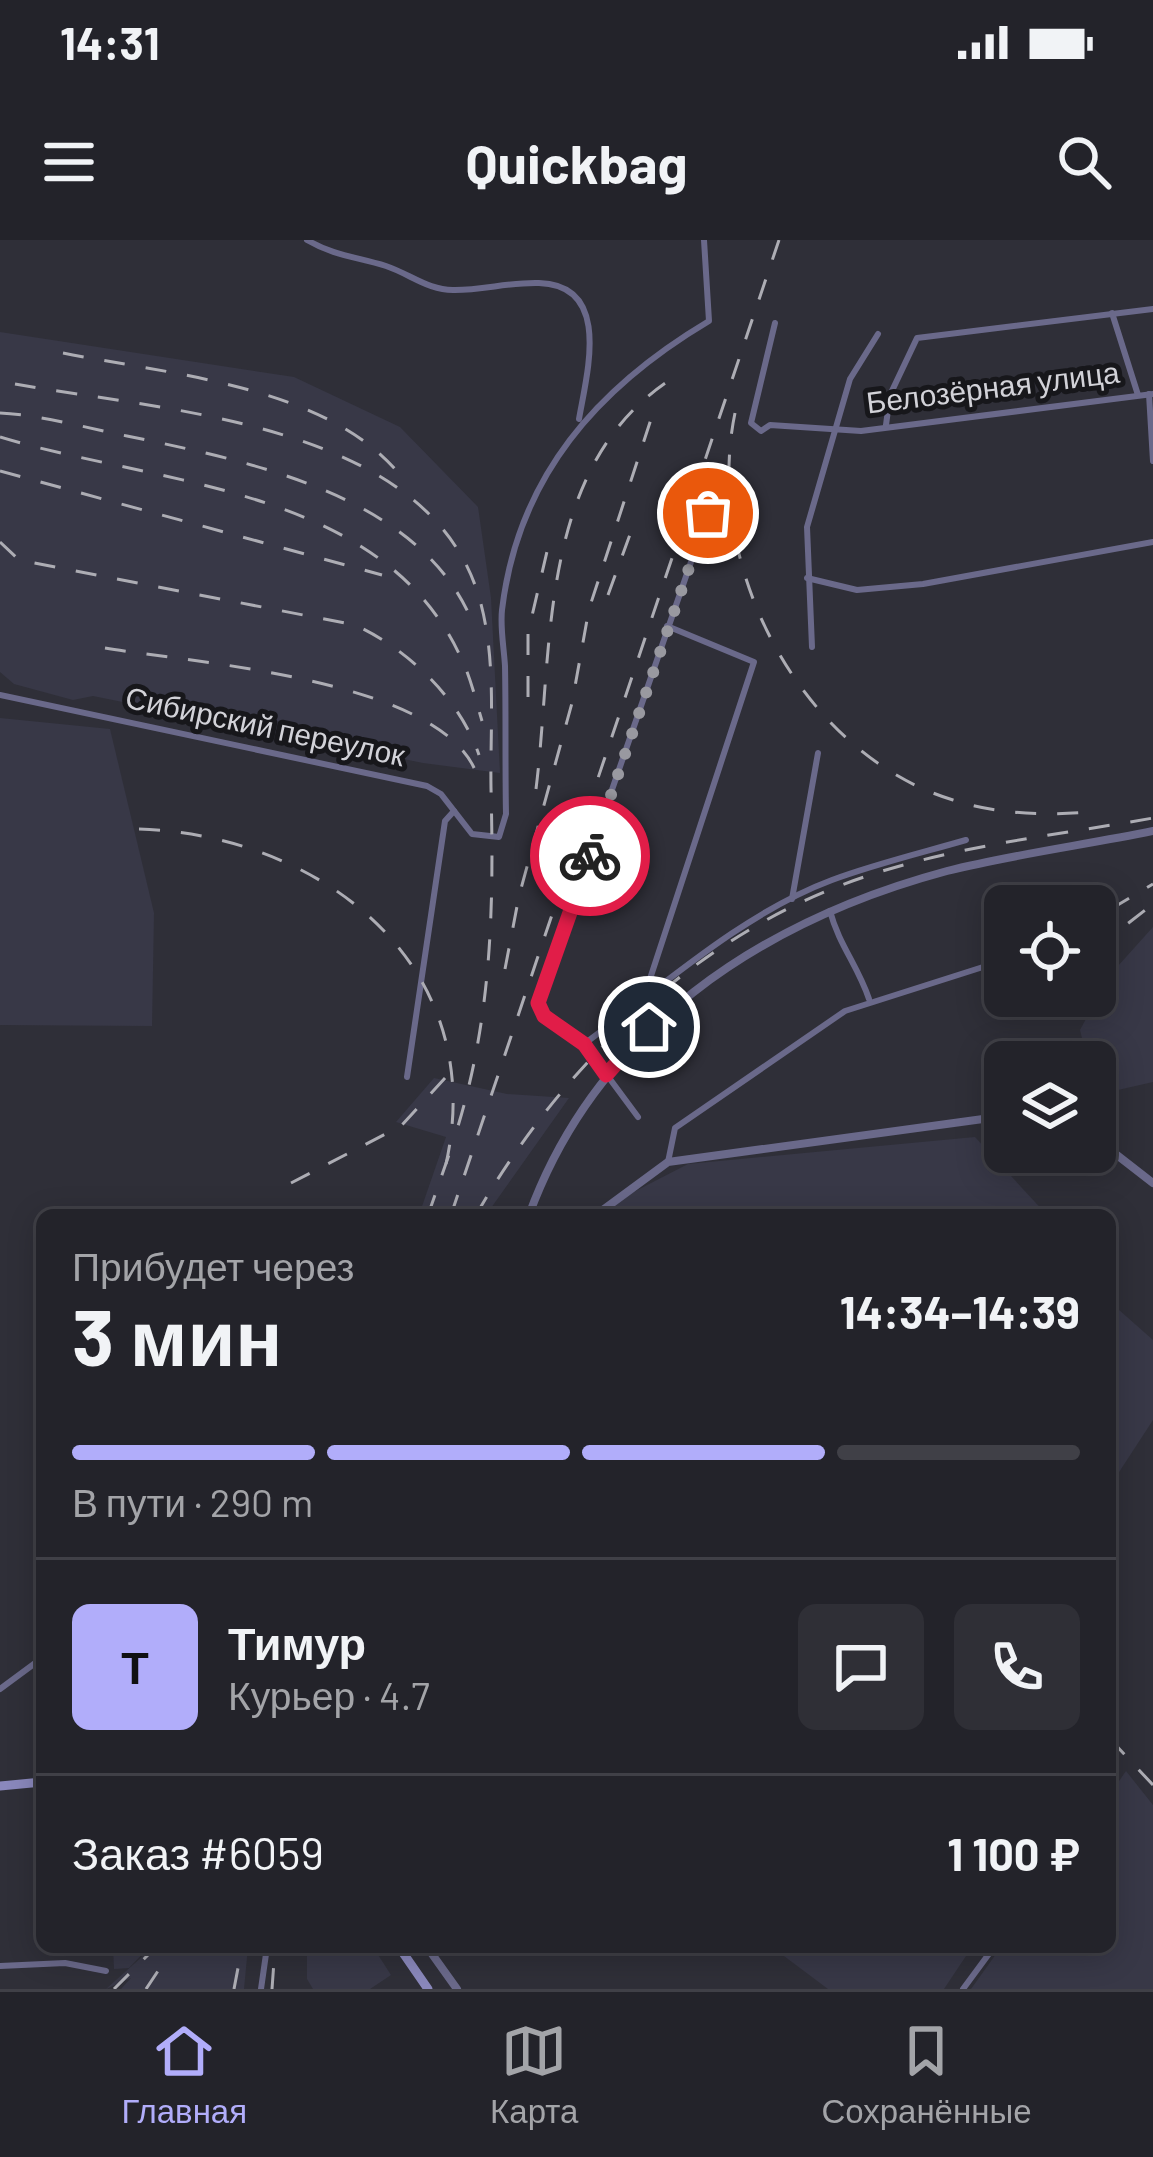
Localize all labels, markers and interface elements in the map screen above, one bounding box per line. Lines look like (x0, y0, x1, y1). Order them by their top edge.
text: 14:31 (60, 15, 160, 69)
icon: menu (36, 129, 102, 195)
icon: search (1051, 129, 1117, 195)
text: Quickbag (465, 130, 688, 195)
street label: Белозёрная улица (864, 353, 1122, 419)
pin (657, 462, 759, 564)
icon: bag (675, 480, 741, 546)
street label: Сибирский переулок (122, 678, 409, 772)
courier (530, 796, 650, 916)
icon: bike (557, 823, 623, 889)
map controls (984, 885, 1116, 1173)
button: locate (984, 885, 1116, 1017)
pin (598, 976, 700, 1078)
icon: home (616, 994, 682, 1060)
button: layers (984, 1041, 1116, 1173)
text: Прибудет через (72, 1242, 354, 1289)
text: 14:34–14:39 (840, 1284, 1080, 1338)
text: 3 мин (72, 1288, 282, 1382)
text: В пути · 290 m (72, 1478, 313, 1525)
button: chat (798, 1604, 924, 1730)
button: phone (954, 1604, 1080, 1730)
text: Тимур (228, 1615, 366, 1669)
text: Т (121, 1639, 149, 1693)
text: Курьер · 4.7 (228, 1671, 430, 1718)
text: Заказ #6059 (72, 1825, 324, 1879)
text: 1 100 ₽ (947, 1826, 1080, 1880)
tab: Главная (121, 2018, 247, 2131)
tab: Карта (490, 2018, 578, 2131)
tab: Сохранённые (821, 2018, 1032, 2131)

